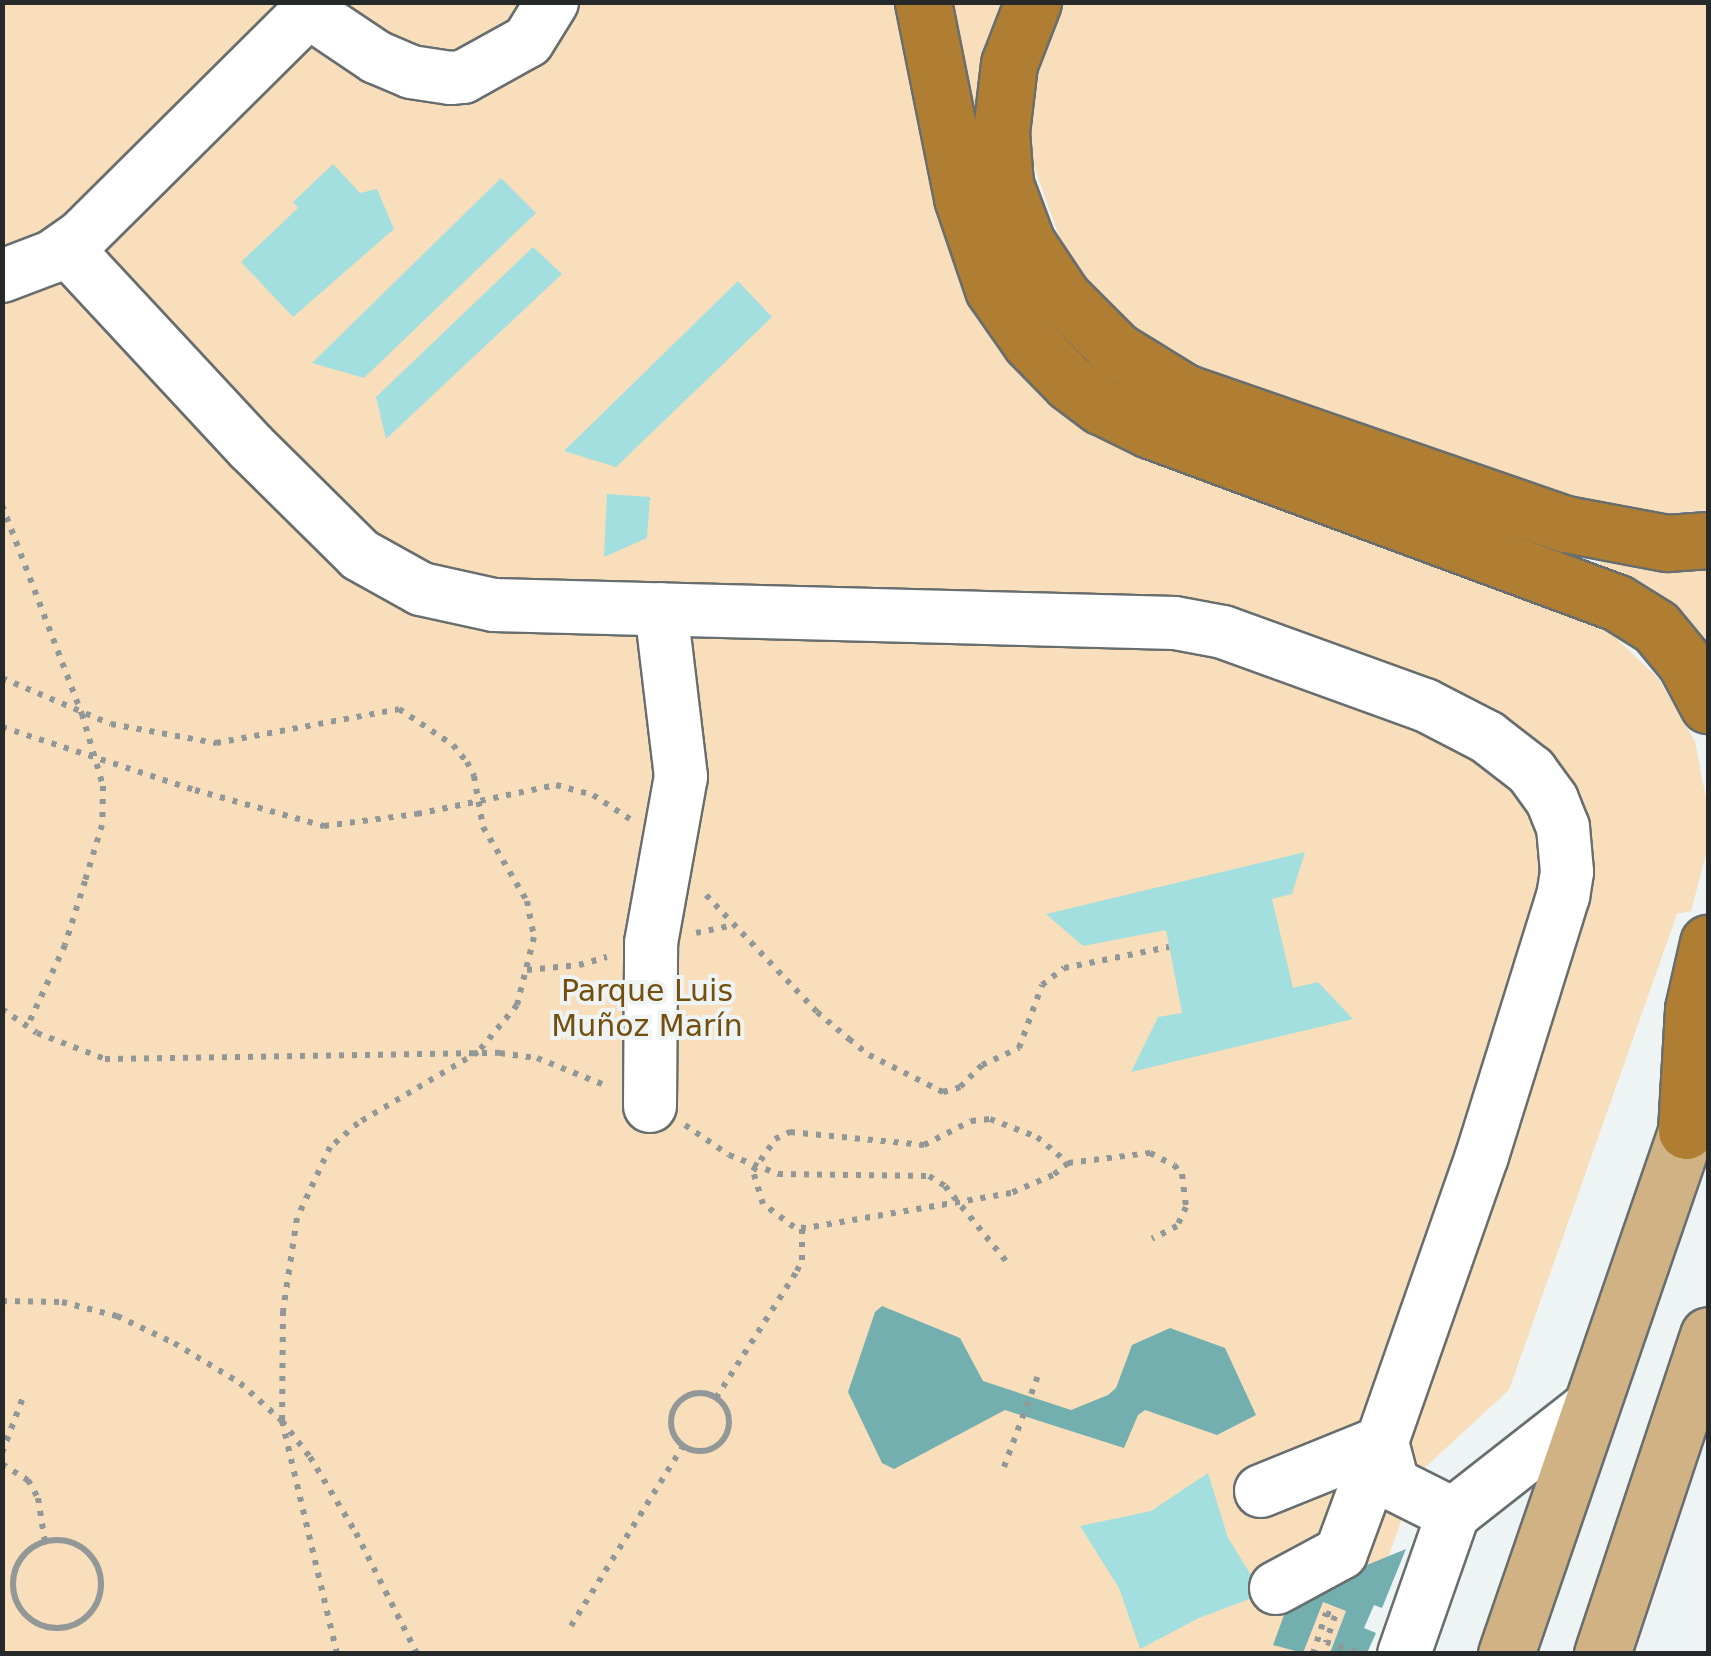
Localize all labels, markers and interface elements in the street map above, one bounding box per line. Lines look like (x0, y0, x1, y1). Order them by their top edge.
park label: Parque Luis Muñoz Marín (551, 973, 743, 1044)

